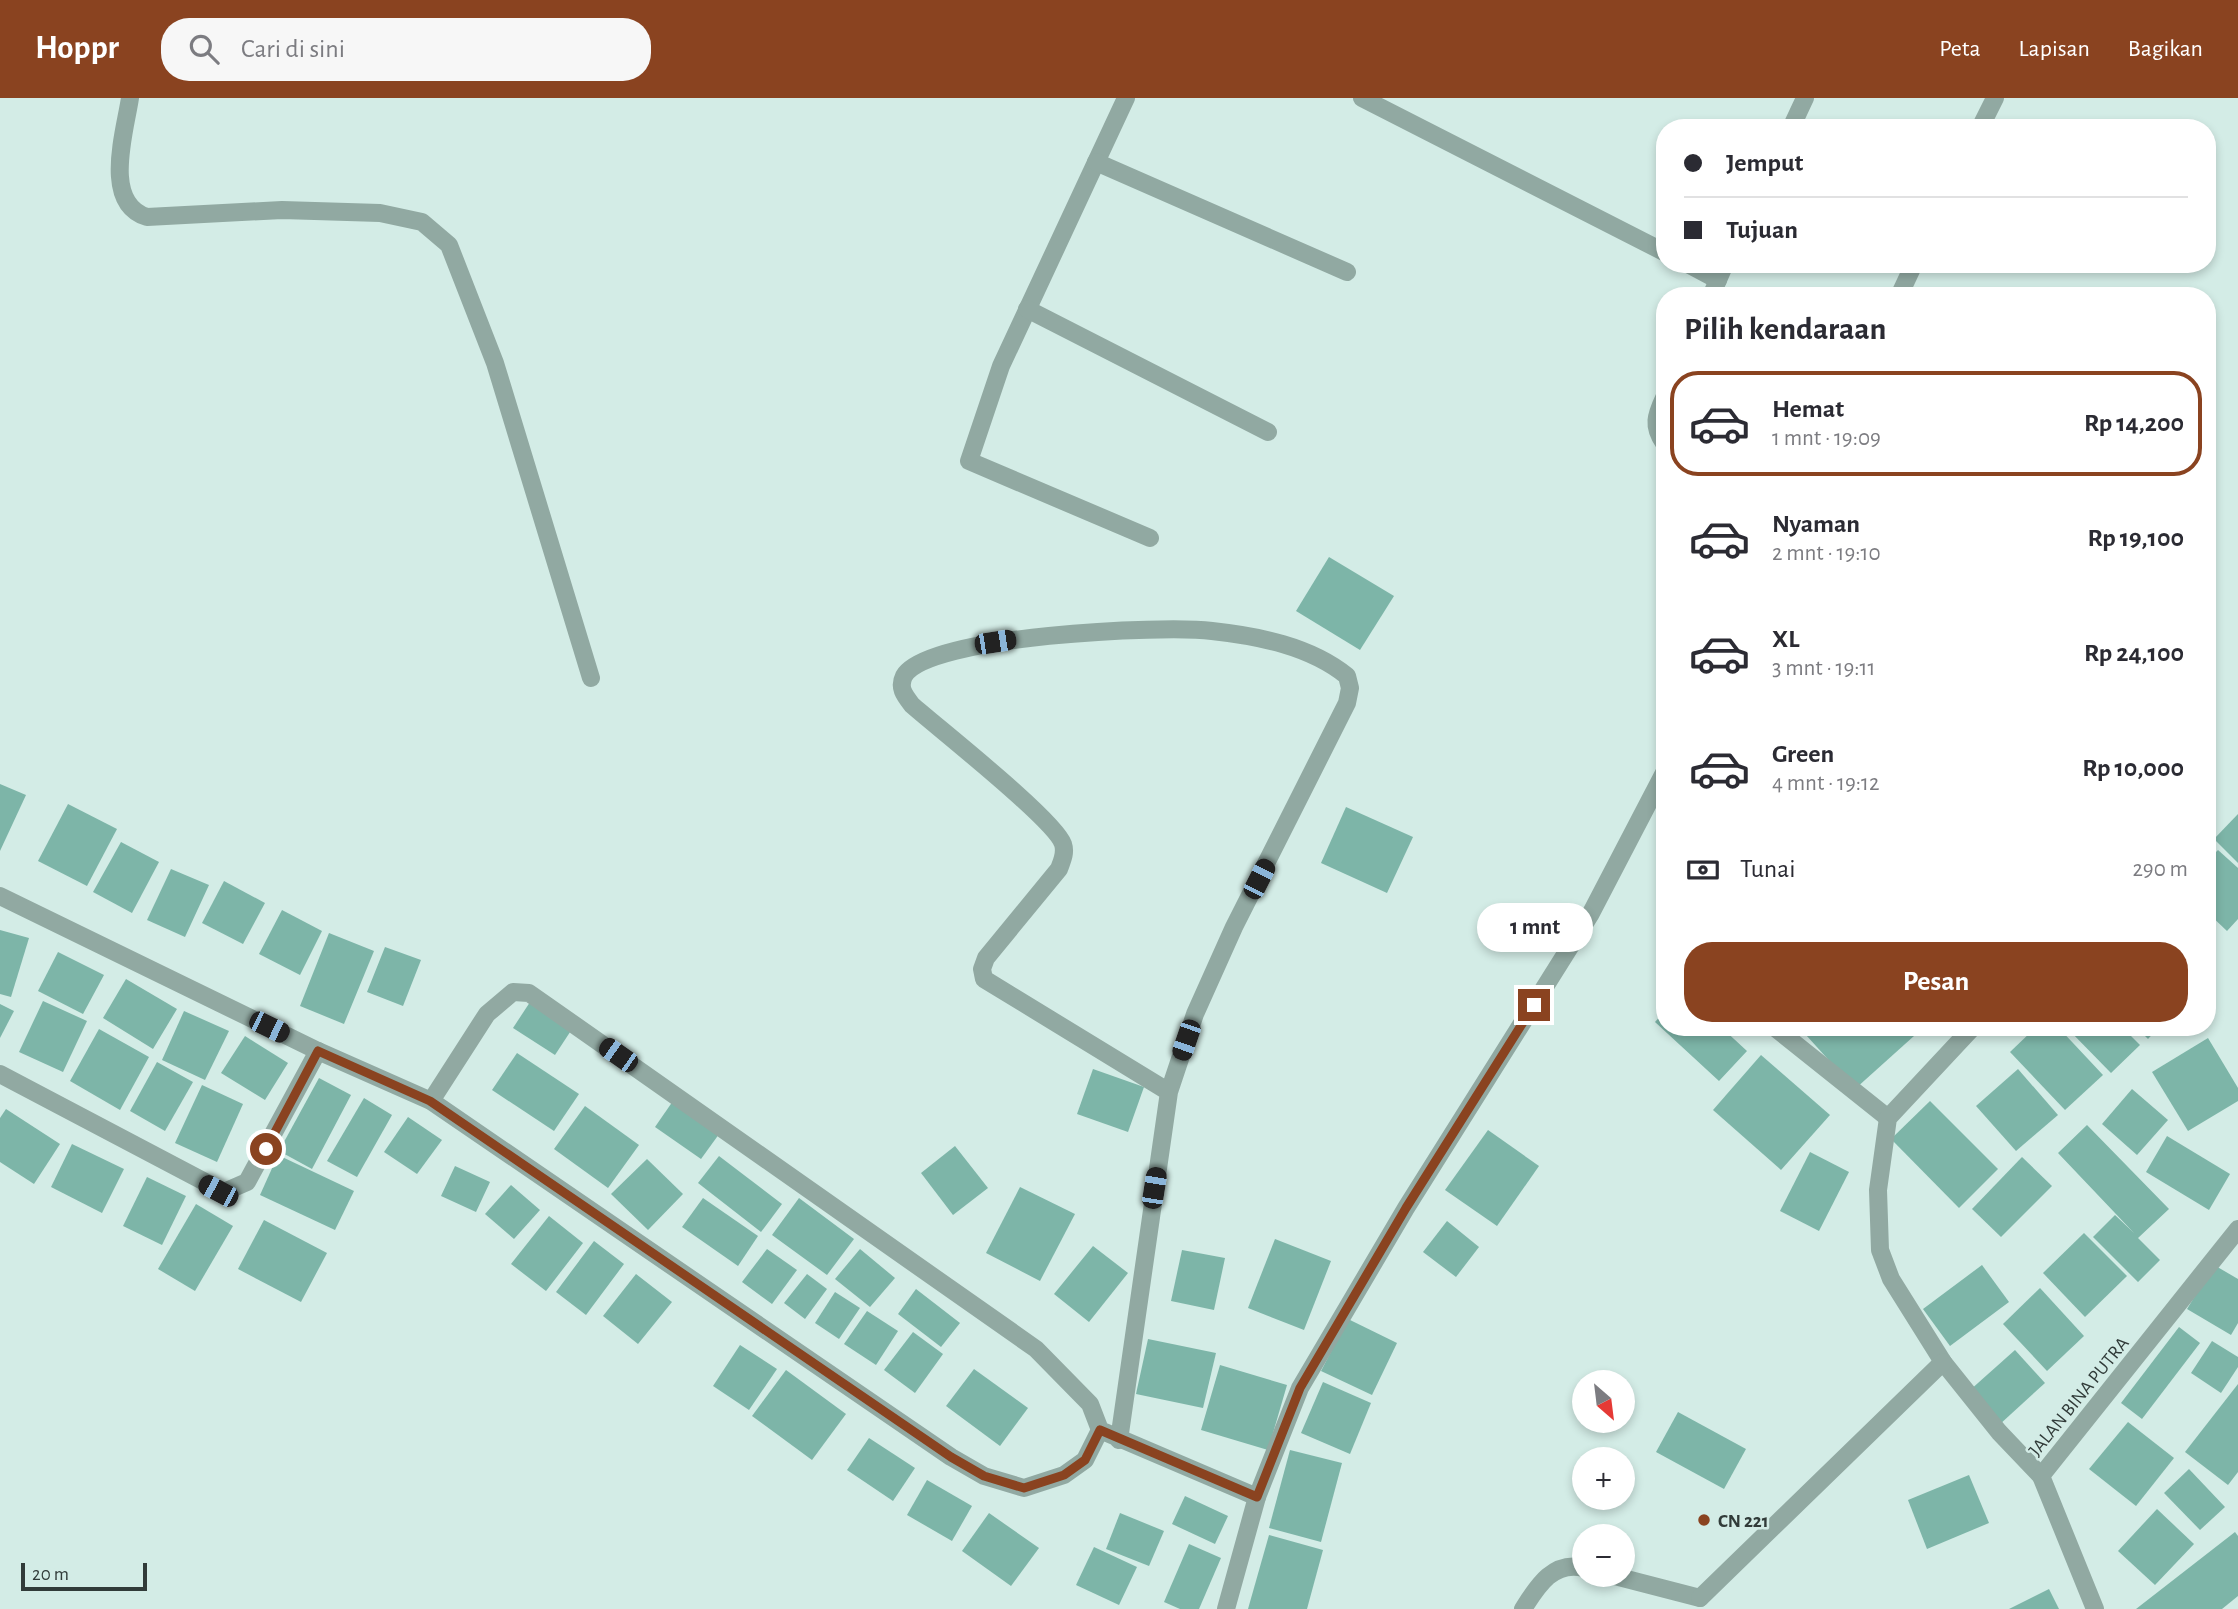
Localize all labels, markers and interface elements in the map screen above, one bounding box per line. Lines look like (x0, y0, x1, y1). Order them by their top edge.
search box (161, 18, 651, 81)
icon: search (185, 30, 223, 68)
text: Hoppr (35, 32, 119, 65)
text: Cari di sini (241, 36, 345, 62)
text: Peta (1939, 37, 1981, 61)
text: Lapisan (2019, 37, 2090, 61)
text: Bagikan (2128, 37, 2203, 61)
text: Jemput (1726, 150, 1803, 176)
text: Tujuan (1726, 217, 1798, 243)
text: Pilih kendaraan (1684, 313, 1886, 345)
icon: car (1688, 392, 1751, 455)
text: Hemat (1772, 396, 1844, 422)
text: Rp 14,200 (2084, 410, 2184, 436)
text: 1 mnt · 19:09 (1772, 427, 1881, 450)
icon: car (1688, 507, 1751, 570)
text: Nyaman (1772, 511, 1860, 537)
text: Rp 19,100 (2087, 525, 2184, 551)
text: 2 mnt · 19:10 (1772, 542, 1881, 565)
icon: car (1688, 622, 1751, 685)
text: XL (1772, 626, 1799, 652)
car (973, 628, 1018, 656)
text: Rp 24,100 (2084, 640, 2184, 666)
text: 3 mnt · 19:11 (1772, 657, 1875, 680)
icon: car (1688, 737, 1751, 800)
text: Green (1772, 741, 1834, 767)
text: Rp 10,000 (2082, 755, 2184, 781)
text: 4 mnt · 19:12 (1772, 772, 1879, 795)
icon: cash (1684, 851, 1722, 889)
car (1241, 856, 1278, 902)
text: Tunai (1740, 856, 1796, 882)
text: 290 m (2132, 858, 2188, 881)
callout: 1 mnt (1476, 904, 1592, 953)
text: 1 mnt (1510, 916, 1560, 939)
button: Pesan (1684, 942, 2188, 1022)
route end (1518, 989, 1550, 1021)
car (246, 1008, 293, 1046)
car (1170, 1017, 1203, 1063)
car (595, 1034, 642, 1076)
route start (250, 1133, 282, 1165)
car (1141, 1166, 1168, 1210)
car (195, 1172, 242, 1210)
street label: JALAN BINA PUTRA (2026, 1334, 2133, 1460)
north arrow (1572, 1370, 1634, 1433)
map controls (1572, 1370, 1635, 1587)
button: + (1572, 1447, 1635, 1510)
marker: CN 221 (1696, 1512, 1712, 1528)
place label: CN 221 (1718, 1512, 1769, 1531)
button: − (1572, 1524, 1635, 1587)
scale bar (21, 1560, 147, 1592)
text: 20 m (32, 1565, 69, 1584)

